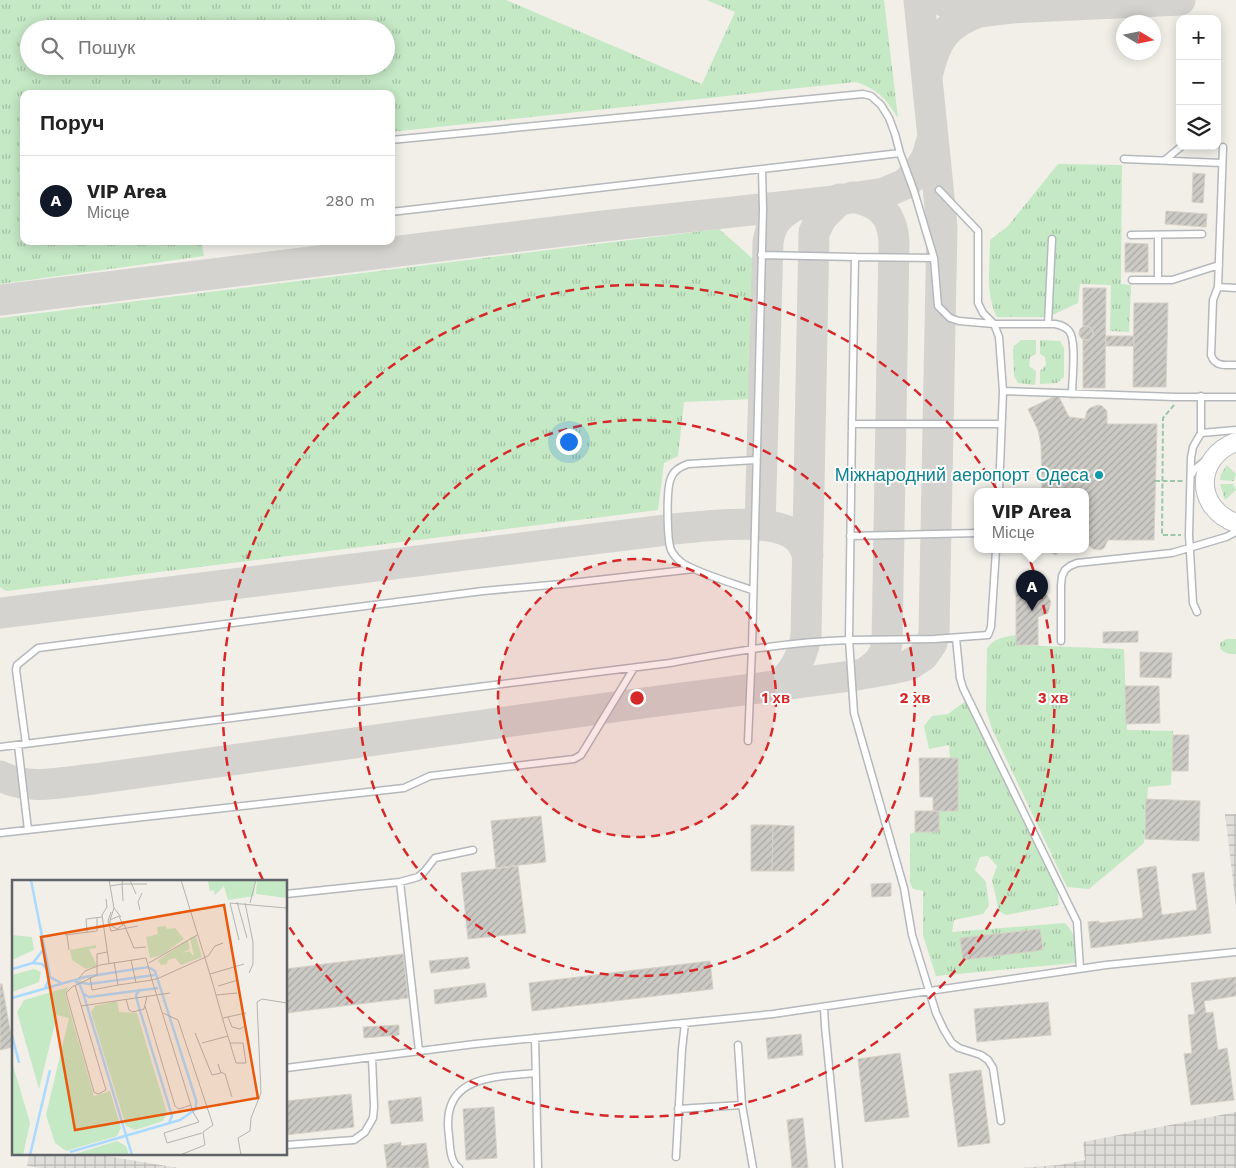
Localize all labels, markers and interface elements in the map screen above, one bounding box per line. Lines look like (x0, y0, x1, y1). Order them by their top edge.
north arrow (1116, 15, 1161, 60)
map controls (1176, 15, 1221, 150)
button: + (1176, 15, 1221, 60)
search box (20, 20, 395, 75)
icon: search (38, 34, 66, 62)
text: Пошук (78, 36, 135, 59)
button: − (1176, 60, 1221, 105)
button: layers (1176, 105, 1221, 150)
text: Поруч (40, 110, 104, 135)
text: VIP Area (87, 180, 166, 203)
text: A (51, 191, 61, 210)
text: 280 m (325, 191, 375, 210)
text: Місце (87, 203, 130, 222)
your location (556, 429, 582, 455)
place label: Міжнародний аеропорт Одеса (835, 464, 1090, 485)
marker: Міжнародний аеропорт Одеса (1093, 469, 1105, 481)
popup (974, 488, 1089, 553)
text: VIP Area (992, 500, 1071, 523)
text: Місце (992, 523, 1035, 542)
pin: A (1016, 570, 1048, 611)
centre of rings (628, 689, 646, 707)
text: 1 хв (762, 689, 790, 707)
text: 2 хв (900, 689, 930, 707)
text: 3 хв (1038, 689, 1068, 707)
inset map (12, 880, 288, 1156)

